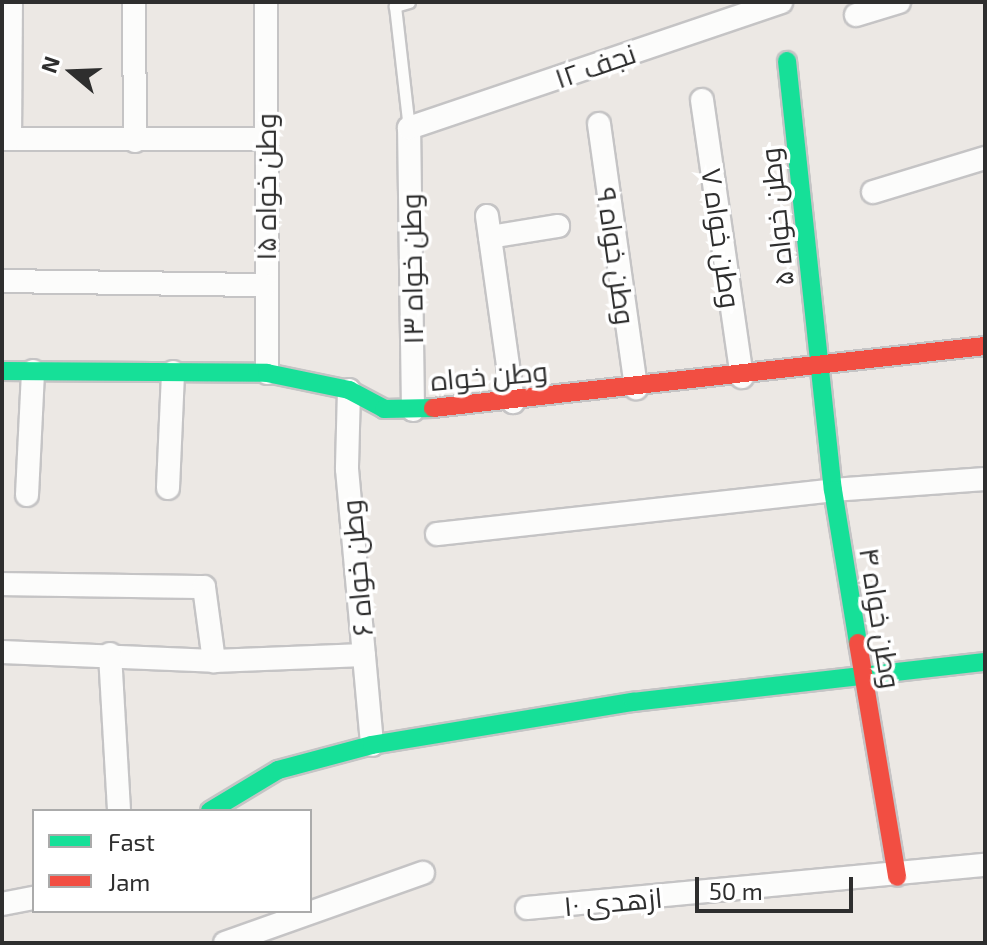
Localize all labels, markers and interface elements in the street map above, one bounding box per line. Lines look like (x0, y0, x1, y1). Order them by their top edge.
north arrow (32, 32, 112, 112)
street label: نجف ۱۲ (550, 36, 640, 94)
text: N (34, 52, 64, 76)
street label: وطن خواه ۱۵ (248, 113, 282, 261)
street label: وطن خواه ۵ (752, 146, 800, 288)
street label: وطن خواه ۷ (696, 166, 748, 310)
street label: وطن خواه ۹ (591, 185, 643, 327)
street label: وطن خواه ۱۳ (393, 193, 429, 345)
street label: وطن خواه (429, 353, 549, 397)
street label: وطن خواه ۶ (333, 498, 379, 638)
street label: وطن خواه ۴ (853, 545, 909, 691)
legend (32, 809, 312, 913)
text: Fast (108, 827, 155, 856)
scale bar (699, 861, 857, 911)
text: Jam (108, 867, 150, 896)
text: 50 m (709, 876, 763, 905)
street label: ازهدی ۱۰ (562, 880, 664, 922)

